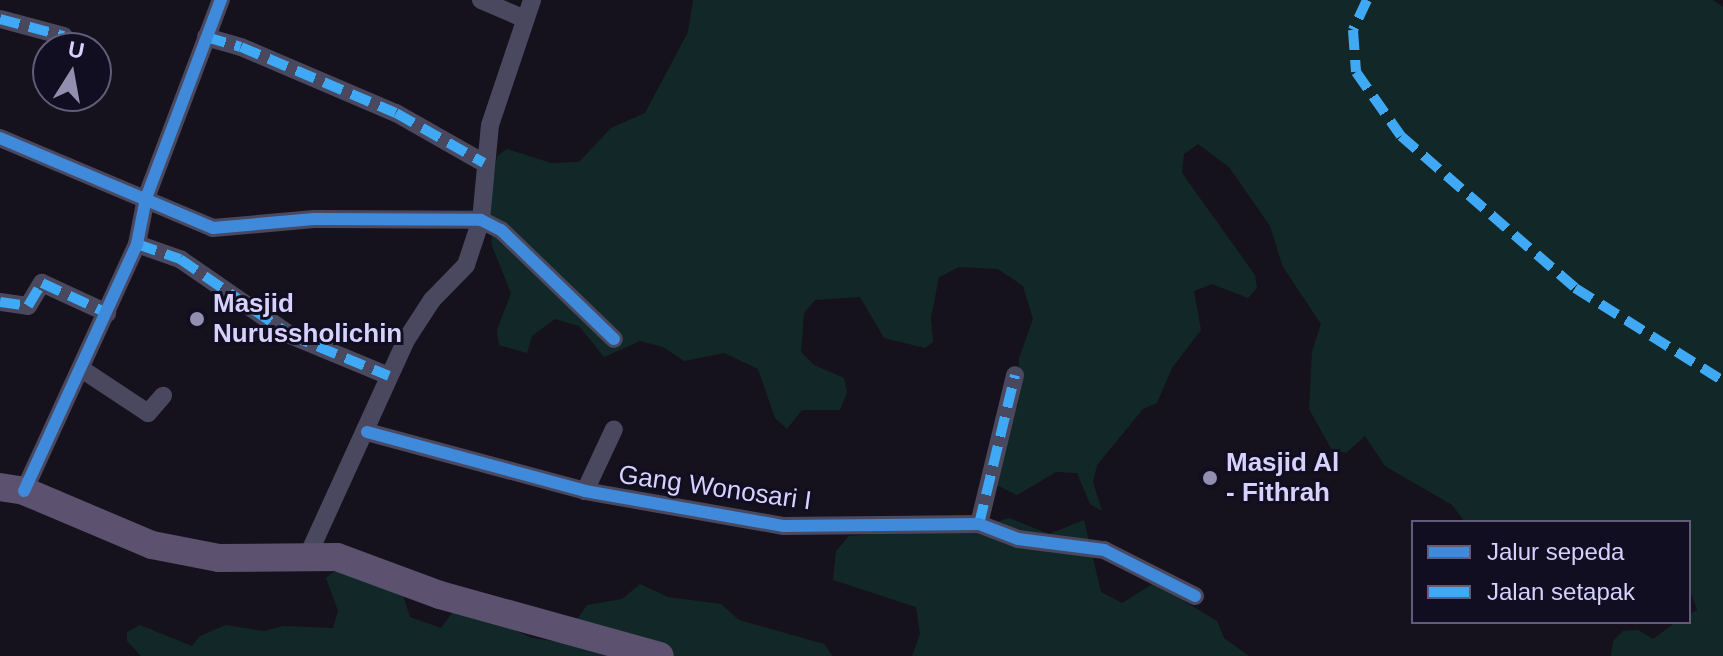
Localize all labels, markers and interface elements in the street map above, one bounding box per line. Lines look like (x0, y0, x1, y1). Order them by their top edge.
north arrow (32, 32, 112, 112)
text: U (66, 36, 86, 64)
place label: Masjid Nurussholichin (213, 288, 402, 350)
marker: Masjid Nurussholichin (188, 310, 206, 328)
place label: Masjid Al - Fithrah (1226, 447, 1340, 508)
street label: Gang Wonosari I (616, 459, 814, 517)
marker: Masjid Al - Fithrah (1201, 469, 1219, 487)
legend (1411, 520, 1691, 624)
text: Jalur sepeda (1487, 538, 1624, 565)
text: Jalan setapak (1487, 578, 1635, 605)

